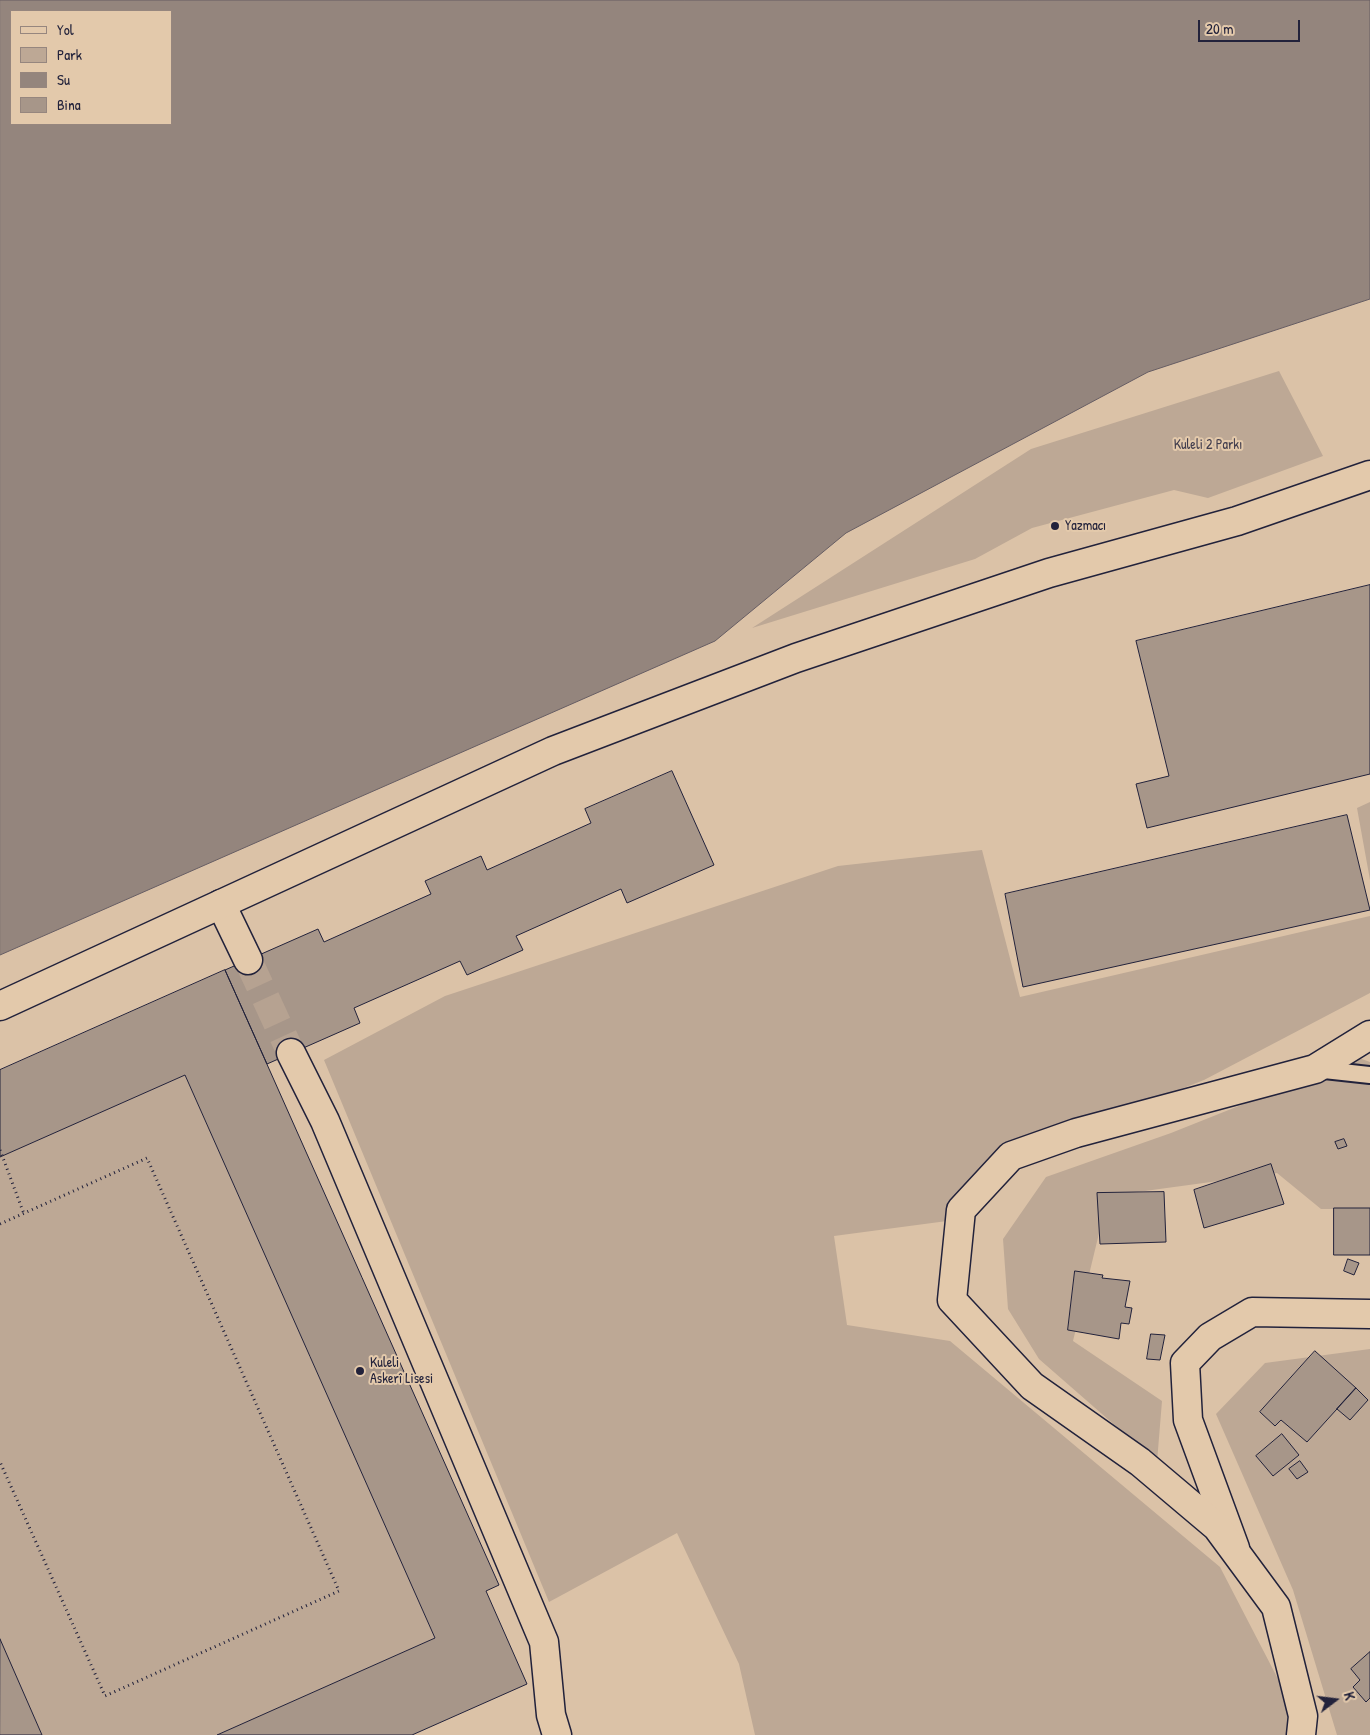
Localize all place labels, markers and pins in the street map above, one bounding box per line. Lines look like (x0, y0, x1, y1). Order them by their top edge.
place label: Yazmacı (1065, 518, 1106, 534)
marker: Yazmacı (1049, 520, 1061, 532)
place label: Kuleli Askerî Lisesi (370, 1355, 433, 1388)
marker: Kuleli Askerî Lisesi (354, 1365, 366, 1377)

